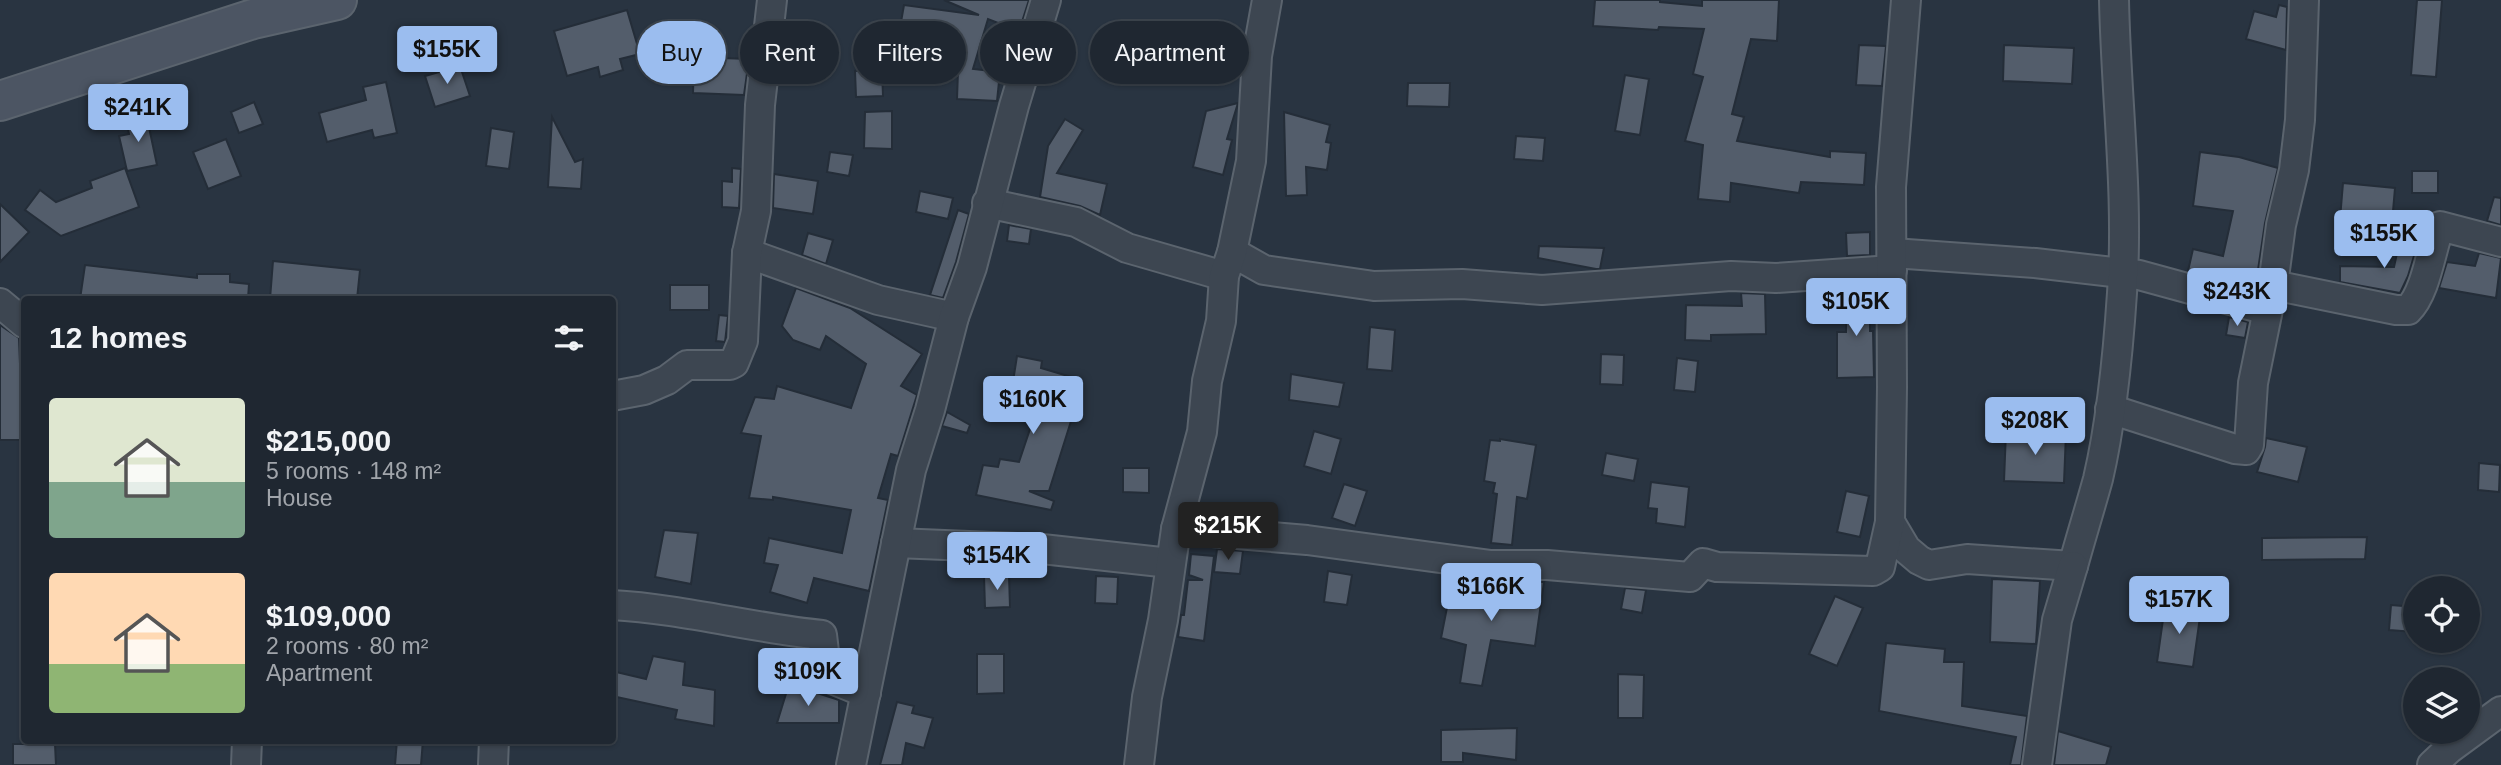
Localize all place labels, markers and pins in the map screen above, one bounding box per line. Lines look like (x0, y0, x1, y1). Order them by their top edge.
pin: $155K (398, 27, 496, 86)
pin: $241K (89, 85, 187, 144)
pin: $155K (2335, 210, 2433, 270)
pin: $243K (2188, 268, 2286, 328)
pin: $105K (1807, 278, 1905, 338)
pin: $160K (984, 376, 1082, 436)
pin: $208K (1986, 398, 2084, 457)
pin: $215K (1179, 503, 1277, 562)
pin: $154K (948, 532, 1046, 592)
pin: $166K (1442, 564, 1540, 623)
pin: $157K (2130, 576, 2228, 636)
pin: $109K (759, 648, 857, 708)

